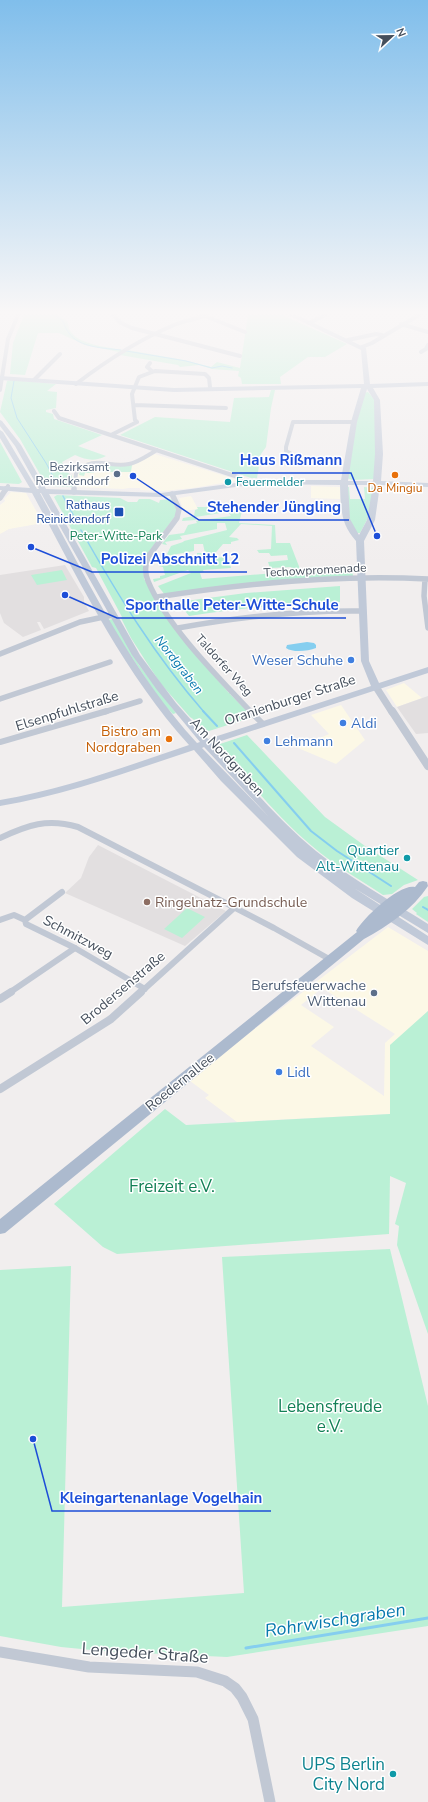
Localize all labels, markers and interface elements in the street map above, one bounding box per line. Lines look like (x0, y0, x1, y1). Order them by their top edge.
north arrow (372, 16, 412, 56)
text: N (392, 26, 409, 39)
callout: Haus Rißmann (232, 446, 351, 473)
text: Haus Rißmann (240, 450, 342, 470)
place label: Bezirksamt Reinickendorf (35, 459, 110, 489)
marker: Bezirksamt Reinickendorf (112, 469, 122, 479)
marker: Da Mingiu (390, 470, 400, 480)
place label: Feuermelder (236, 474, 305, 490)
marker: Feuermelder (223, 477, 233, 487)
place label: Da Mingiu (368, 480, 422, 496)
callout: Stehender Jüngling (199, 493, 349, 520)
place label: Rathaus Reinickendorf (36, 497, 111, 527)
text: Stehender Jüngling (207, 497, 341, 517)
marker: Rathaus Reinickendorf (113, 506, 125, 518)
park label: Peter-Witte-Park (70, 528, 163, 544)
callout: Polizei Abschnitt 12 (92, 545, 247, 572)
text: Polizei Abschnitt 12 (101, 549, 239, 569)
street label: Techowpromenade (263, 559, 367, 581)
callout: Sporthalle Peter-Witte-Schule (117, 591, 346, 618)
text: Sporthalle Peter-Witte-Schule (125, 595, 339, 615)
street label: Taldorfer Weg (192, 631, 256, 699)
water label: Nordgraben (150, 632, 208, 698)
place label: Weser Schuhe (252, 651, 343, 670)
marker: Weser Schuhe (346, 655, 356, 665)
street label: Oranienburger Straße (222, 670, 358, 730)
street label: Elsenpfuhlstraße (13, 686, 121, 736)
street label: Am Nordgraben (186, 714, 268, 800)
place label: Aldi (351, 714, 377, 733)
marker: Aldi (338, 718, 348, 728)
place label: Bistro am Nordgraben (86, 722, 161, 757)
place label: Lehmann (275, 732, 333, 751)
marker: Bistro am Nordgraben (164, 734, 174, 744)
marker: Lehmann (262, 736, 272, 746)
place label: Quartier Alt-Wittenau (316, 841, 399, 876)
marker: Quartier Alt-Wittenau (402, 853, 412, 863)
place label: Ringelnatz-Grundschule (155, 893, 307, 912)
marker: Ringelnatz-Grundschule (142, 897, 152, 907)
street label: Schmitzweg (40, 911, 116, 963)
street label: Brodersenstraße (77, 947, 169, 1029)
place label: Berufsfeuerwache Wittenau (251, 976, 366, 1011)
marker: Berufsfeuerwache Wittenau (369, 988, 379, 998)
street label: Roedernallee (142, 1048, 218, 1116)
place label: Lidl (287, 1063, 311, 1082)
marker: Lidl (274, 1067, 284, 1077)
park label: Freizeit e.V. (129, 1175, 215, 1198)
park label: Lebensfreude e.V. (278, 1395, 382, 1438)
callout: Kleingartenanlage Vogelhain (52, 1484, 271, 1511)
text: Kleingartenanlage Vogelhain (60, 1488, 262, 1508)
water label: Rohrwischgraben (263, 1597, 407, 1643)
street label: Lengeder Straße (81, 1637, 209, 1669)
place label: UPS Berlin City Nord (302, 1753, 385, 1796)
marker: UPS Berlin City Nord (388, 1769, 398, 1779)

